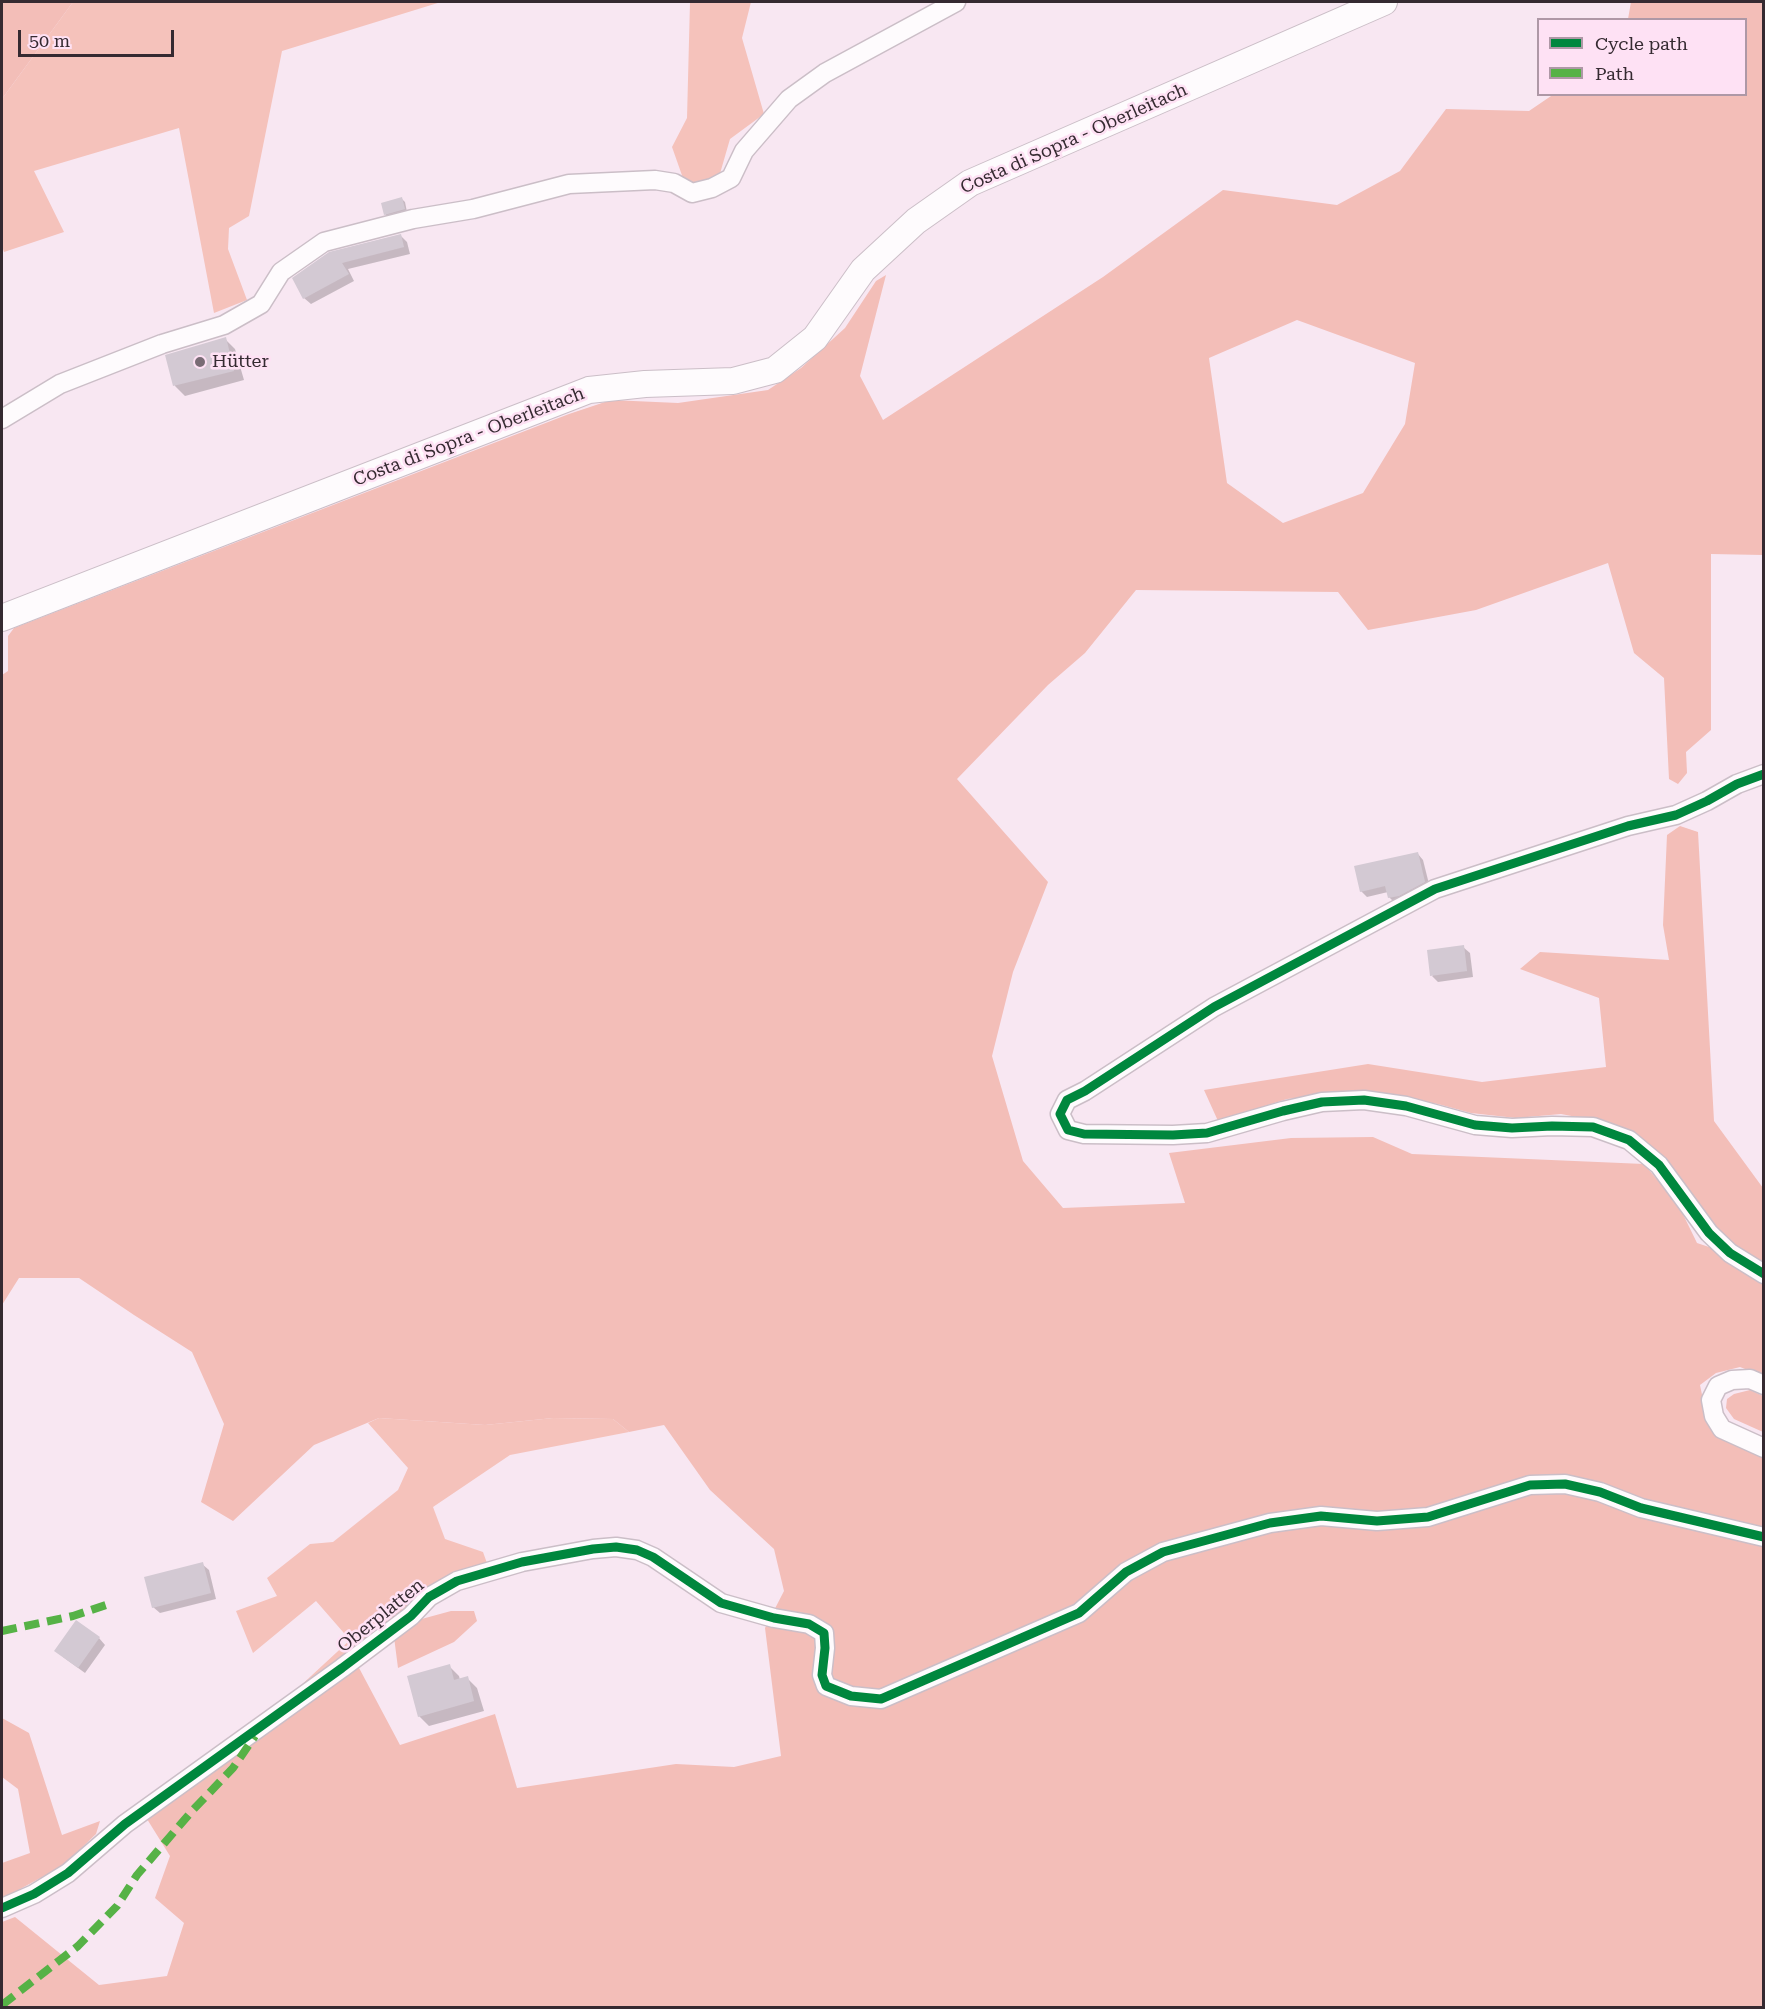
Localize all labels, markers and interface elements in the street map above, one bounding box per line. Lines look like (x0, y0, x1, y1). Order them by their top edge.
scale bar (21, 18, 177, 56)
legend (1537, 18, 1747, 96)
text: 50 m (29, 30, 70, 51)
text: Cycle path (1595, 33, 1688, 54)
text: Path (1595, 63, 1634, 84)
street label: Costa di Sopra - Oberleitach (957, 79, 1191, 199)
place label: Hütter (212, 351, 269, 373)
marker: Hütter (193, 355, 207, 369)
street label: Costa di Sopra - Oberleitach (350, 383, 588, 491)
street label: Oberplatten (333, 1575, 429, 1657)

